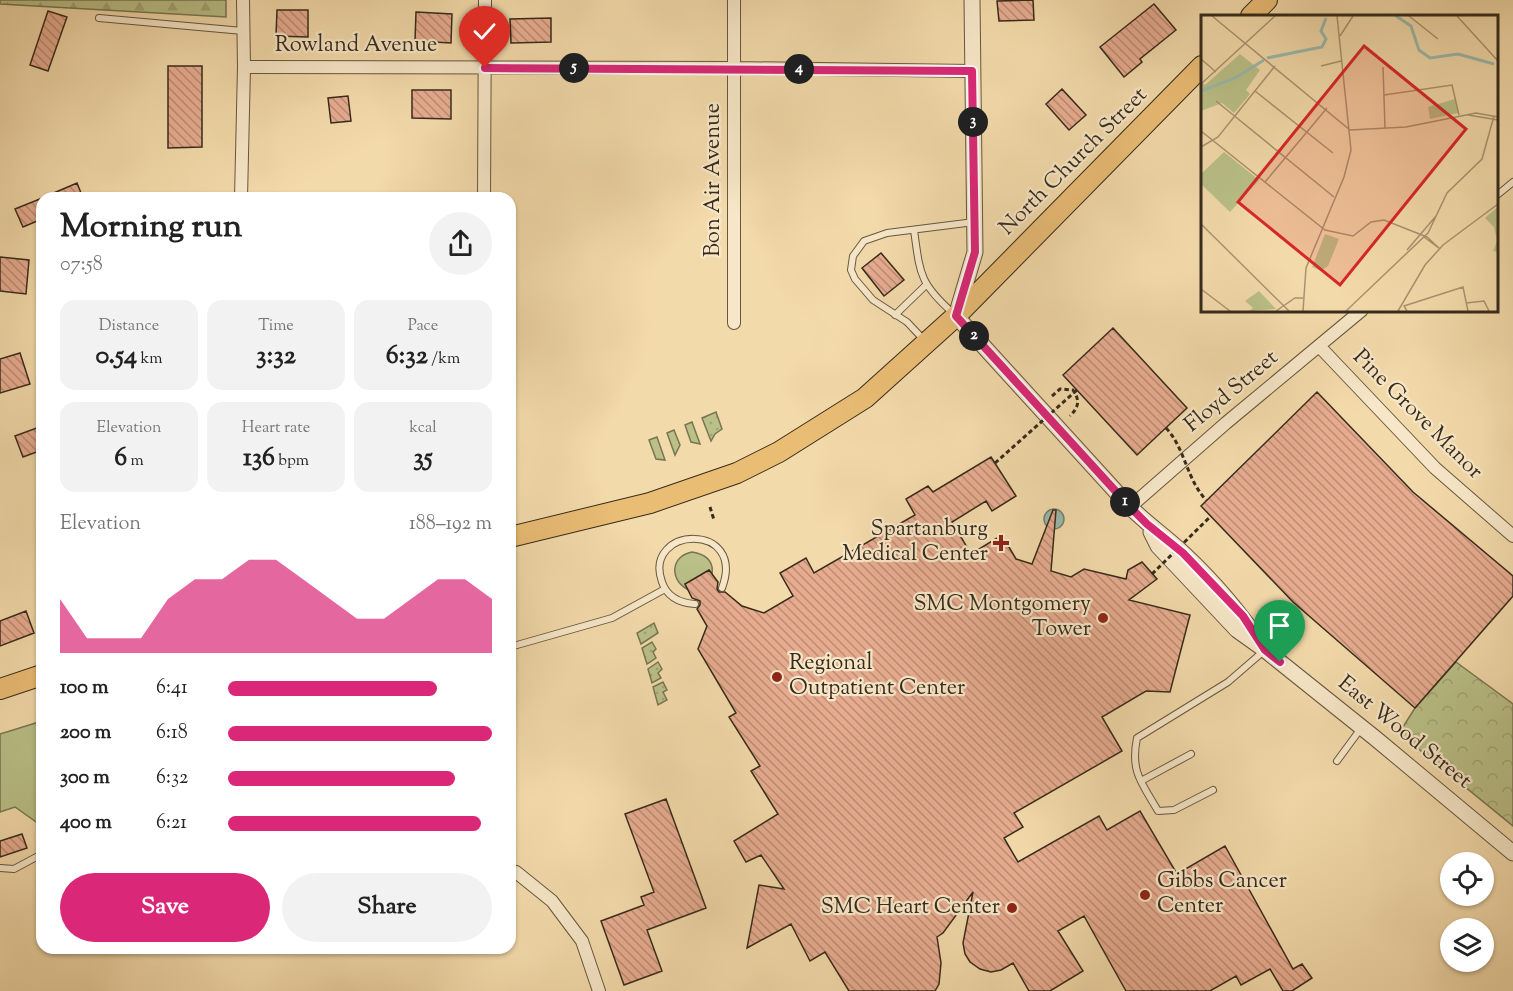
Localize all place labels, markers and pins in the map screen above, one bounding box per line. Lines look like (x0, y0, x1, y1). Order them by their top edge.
pin (459, 6, 510, 68)
pin: 5 (559, 53, 589, 83)
pin: 4 (784, 54, 814, 84)
pin: 3 (958, 107, 988, 137)
pin: 2 (959, 321, 989, 351)
pin: 1 (1110, 487, 1140, 517)
place label: Spartanburg Medical Center (842, 514, 988, 571)
marker: Spartanburg Medical Center (992, 534, 1010, 552)
place label: SMC Montgomery Tower (914, 589, 1091, 646)
pin (1254, 600, 1305, 662)
marker: SMC Montgomery Tower (1096, 611, 1110, 625)
place label: Regional Outpatient Center (789, 648, 965, 705)
marker: Regional Outpatient Center (770, 670, 784, 684)
place label: Gibbs Cancer Center (1157, 866, 1287, 923)
marker: Gibbs Cancer Center (1138, 888, 1152, 902)
place label: SMC Heart Center (821, 892, 1000, 924)
marker: SMC Heart Center (1005, 901, 1019, 915)

